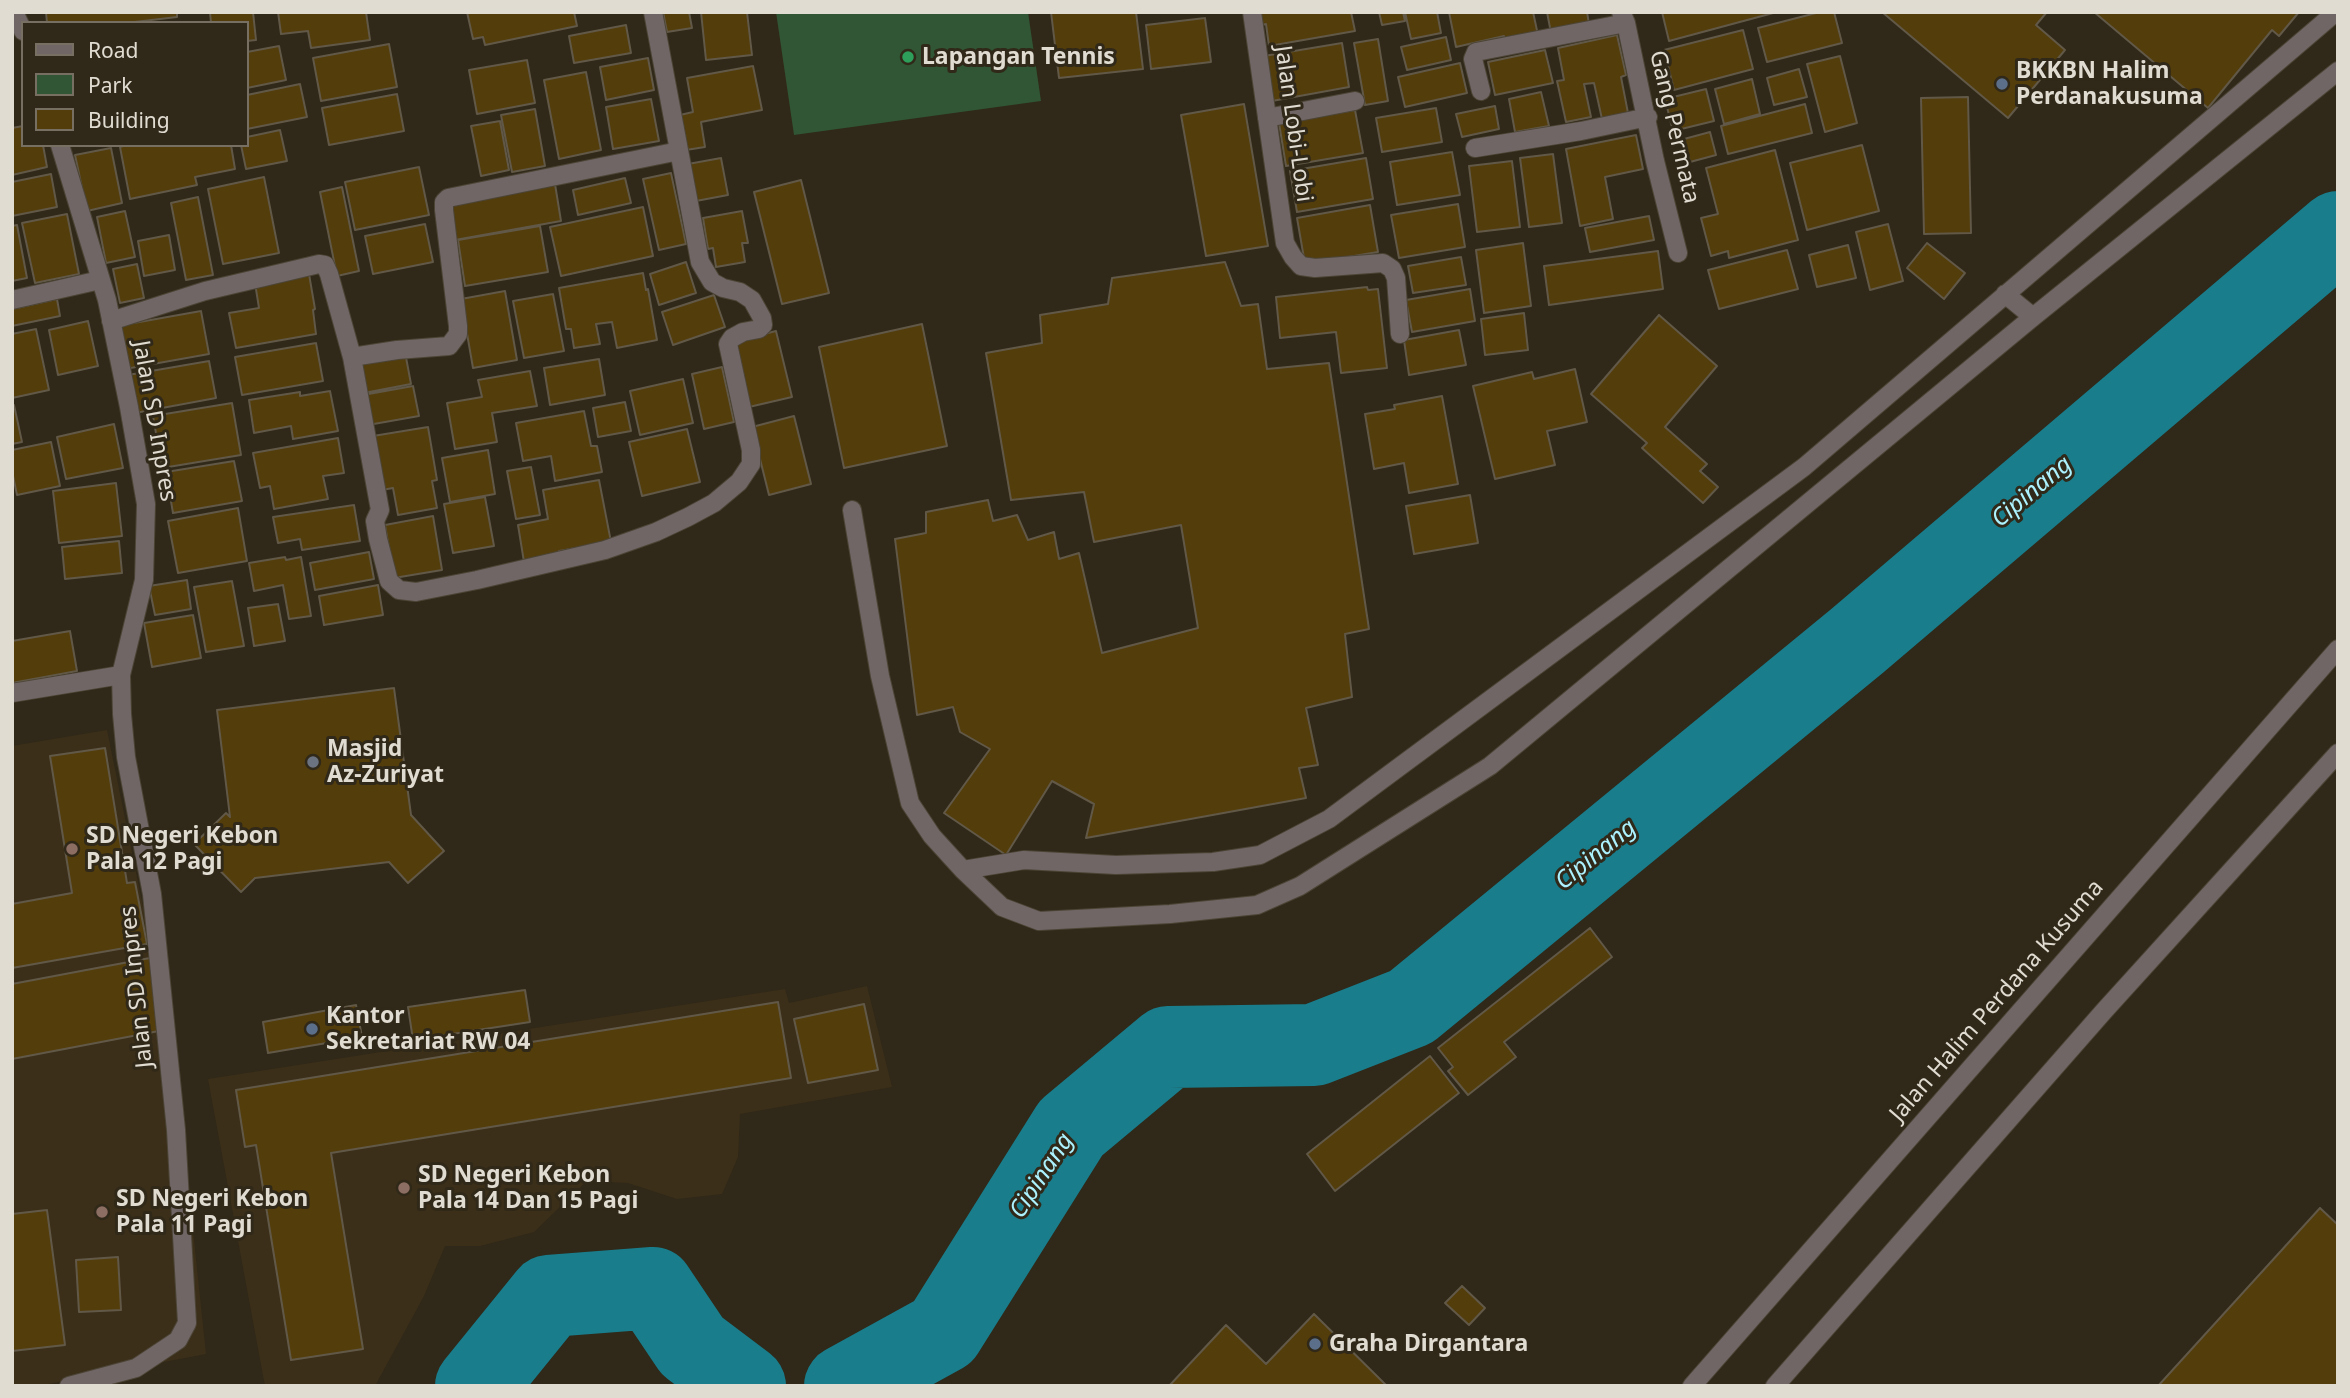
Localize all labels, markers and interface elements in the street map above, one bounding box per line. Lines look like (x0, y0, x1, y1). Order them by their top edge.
legend (21, 21, 248, 147)
text: Road (88, 36, 138, 64)
place label: Lapangan Tennis (922, 43, 1115, 71)
street label: Jalan Lobi-Lobi (1268, 44, 1318, 204)
street label: Gang Permata (1643, 48, 1705, 206)
marker: Lapangan Tennis (900, 49, 916, 65)
place label: BKKBN Halim Perdanakusuma (2016, 57, 2203, 111)
text: Park (88, 71, 132, 99)
marker: BKKBN Halim Perdanakusuma (1994, 76, 2010, 92)
text: Building (88, 106, 170, 134)
street label: Jalan SD Inpres (126, 338, 182, 504)
water label: Cipinang (1986, 450, 2078, 534)
place label: Masjid Az-Zuriyat (327, 735, 444, 789)
marker: Masjid Az-Zuriyat (305, 754, 321, 770)
water label: Cipinang (1550, 814, 1642, 896)
place label: SD Negeri Kebon Pala 12 Pagi (86, 822, 278, 876)
marker: SD Negeri Kebon Pala 12 Pagi (64, 841, 80, 857)
street label: Jalan Halim Perdana Kusuma (1884, 874, 2110, 1128)
street label: Jalan SD Inpres (115, 905, 159, 1069)
place label: Kantor Sekretariat RW 04 (326, 1002, 530, 1056)
marker: Kantor Sekretariat RW 04 (304, 1021, 320, 1037)
water label: Cipinang (1004, 1128, 1080, 1224)
place label: SD Negeri Kebon Pala 14 Dan 15 Pagi (418, 1161, 638, 1215)
marker: SD Negeri Kebon Pala 14 Dan 15 Pagi (396, 1180, 412, 1196)
place label: SD Negeri Kebon Pala 11 Pagi (116, 1185, 308, 1239)
marker: SD Negeri Kebon Pala 11 Pagi (94, 1204, 110, 1220)
place label: Graha Dirgantara (1329, 1330, 1528, 1358)
marker: Graha Dirgantara (1307, 1336, 1323, 1352)

